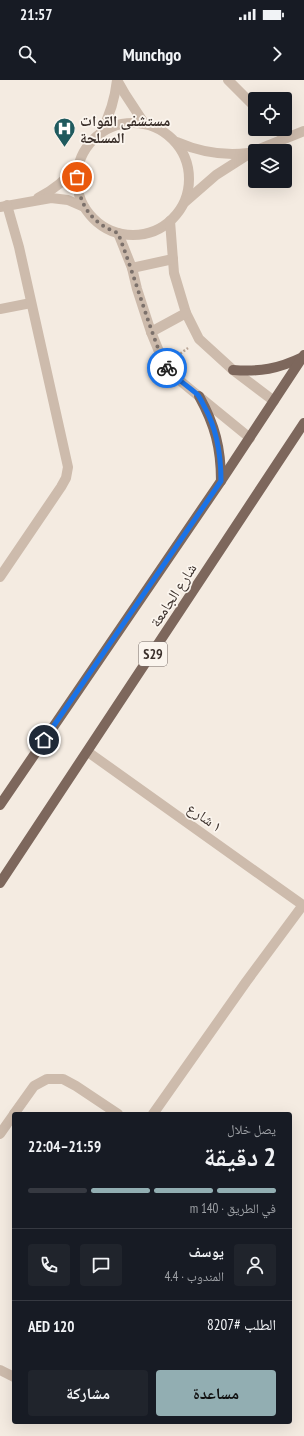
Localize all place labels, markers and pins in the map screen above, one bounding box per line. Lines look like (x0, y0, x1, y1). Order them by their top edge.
place label: مستشفى القوات المسلحة (80, 111, 170, 147)
hospital icon: مستشفى القوات المسلحة (51, 116, 77, 149)
pin (60, 160, 94, 194)
pin (27, 723, 61, 757)

